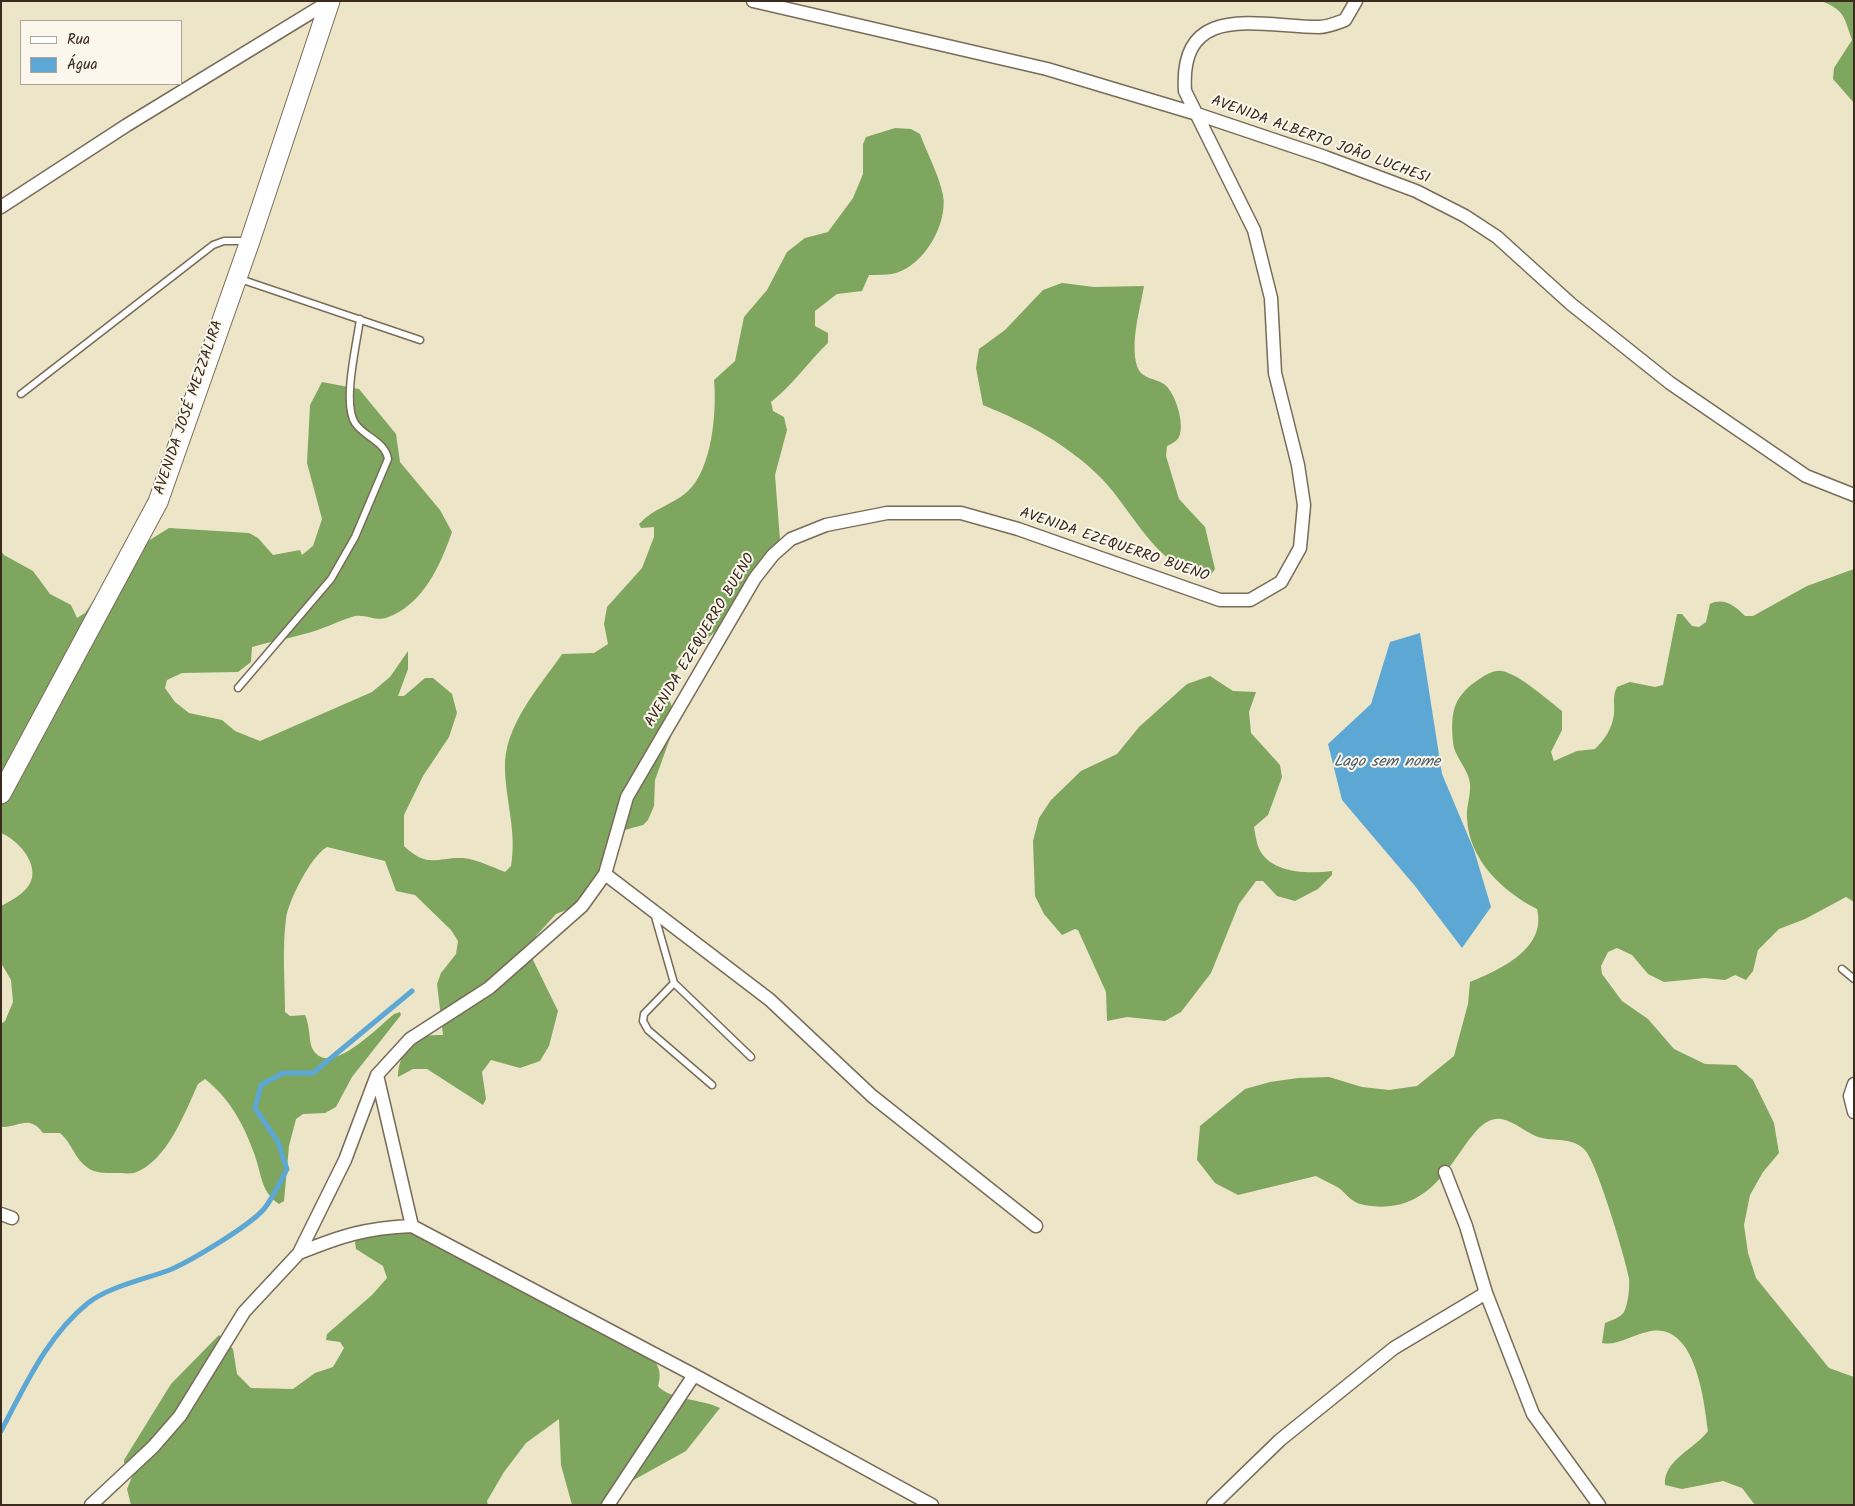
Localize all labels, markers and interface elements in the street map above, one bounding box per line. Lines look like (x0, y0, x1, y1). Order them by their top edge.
legend (20, 20, 182, 85)
text: Rua (67, 28, 90, 52)
text: Água (67, 53, 98, 77)
street label: AVENIDA ALBERTO JOÃO LUCHESI (1208, 93, 1432, 189)
street label: AVENIDA JOSÉ MEZZALIRA (152, 318, 228, 498)
street label: AVENIDA EZEQUERRO BUENO (1017, 505, 1211, 587)
street label: AVENIDA EZEQUERRO BUENO (642, 551, 760, 731)
water label: Lago sem nome (1334, 753, 1440, 773)

